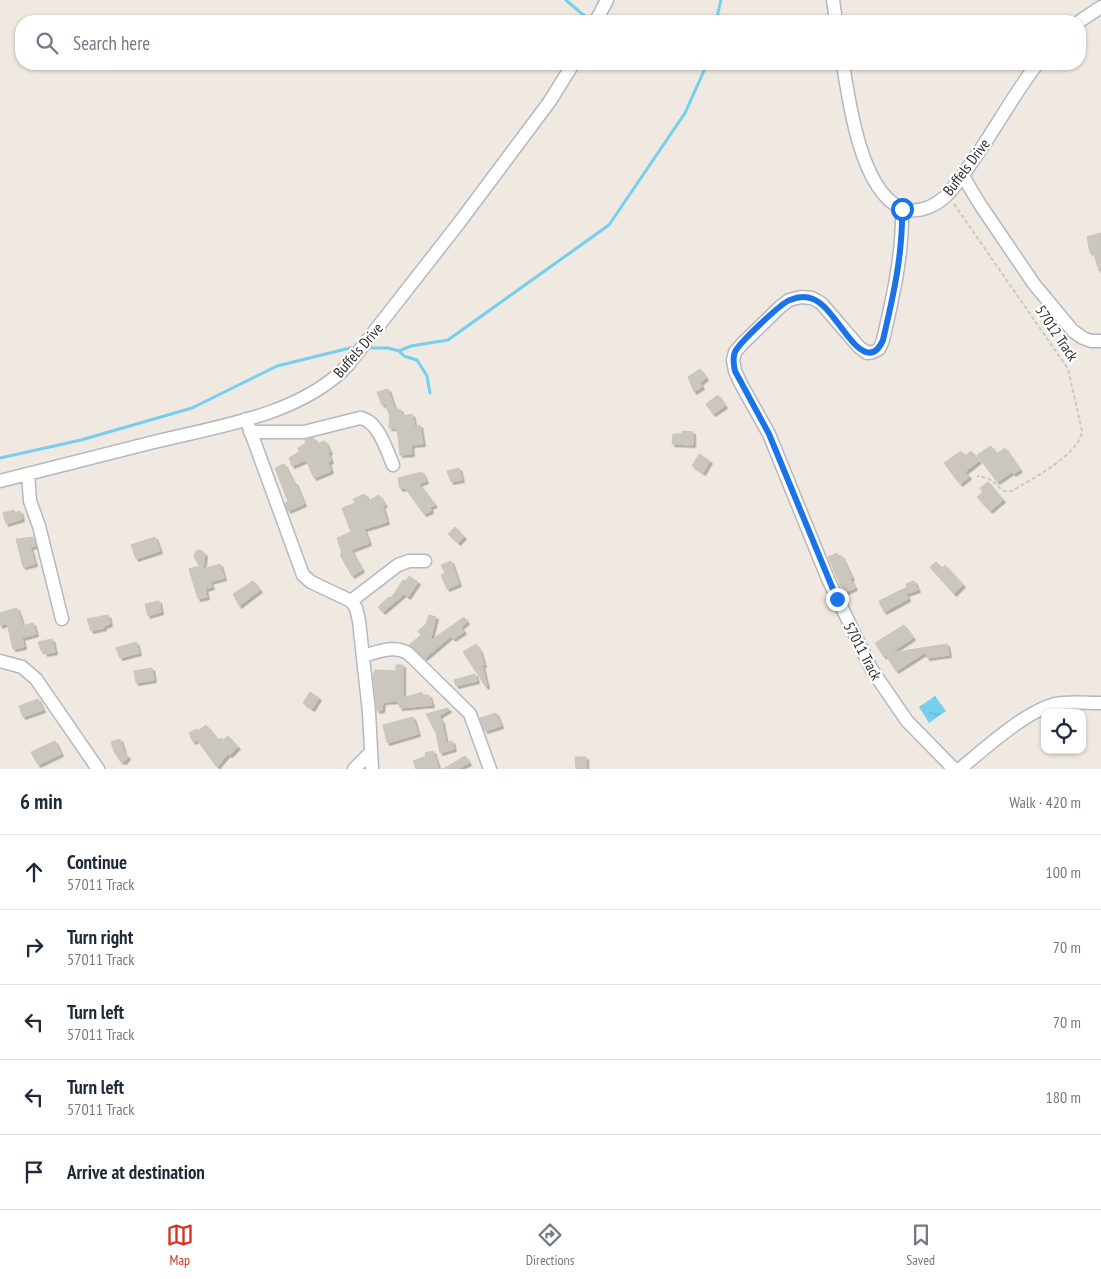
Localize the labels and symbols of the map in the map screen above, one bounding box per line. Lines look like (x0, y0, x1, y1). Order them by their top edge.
street label: Buffels Drive (938, 135, 994, 199)
route start (891, 198, 914, 221)
street label: 57012 Track (1031, 301, 1083, 365)
street label: Buffels Drive (329, 319, 387, 381)
route end (826, 588, 849, 611)
street label: 57011 Track (840, 619, 886, 684)

